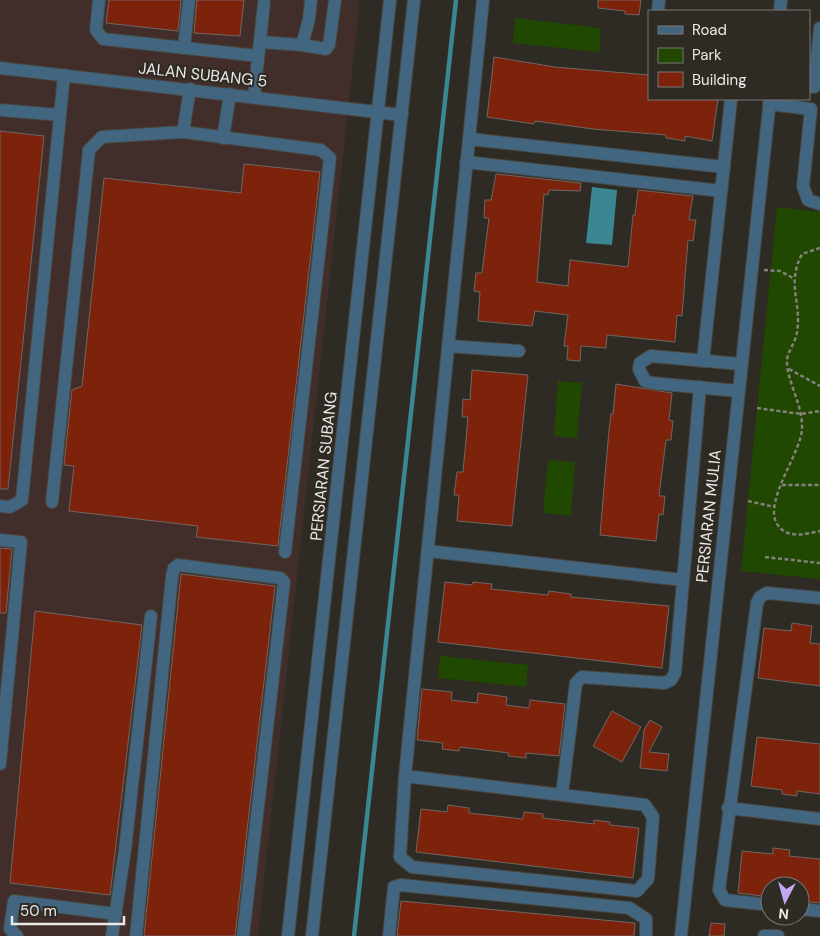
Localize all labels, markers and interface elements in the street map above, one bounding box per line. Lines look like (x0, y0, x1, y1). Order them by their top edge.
legend (648, 10, 810, 100)
text: Road (692, 20, 727, 40)
text: Park (692, 45, 722, 65)
street label: JALAN SUBANG 5 (137, 57, 268, 92)
text: Building (692, 70, 747, 90)
street label: PERSIARAN SUBANG (305, 390, 342, 542)
street label: PERSIARAN MULIA (691, 448, 726, 584)
north arrow (760, 876, 810, 926)
scale bar (12, 894, 125, 926)
text: 50 m (20, 901, 57, 921)
text: N (778, 904, 790, 923)

